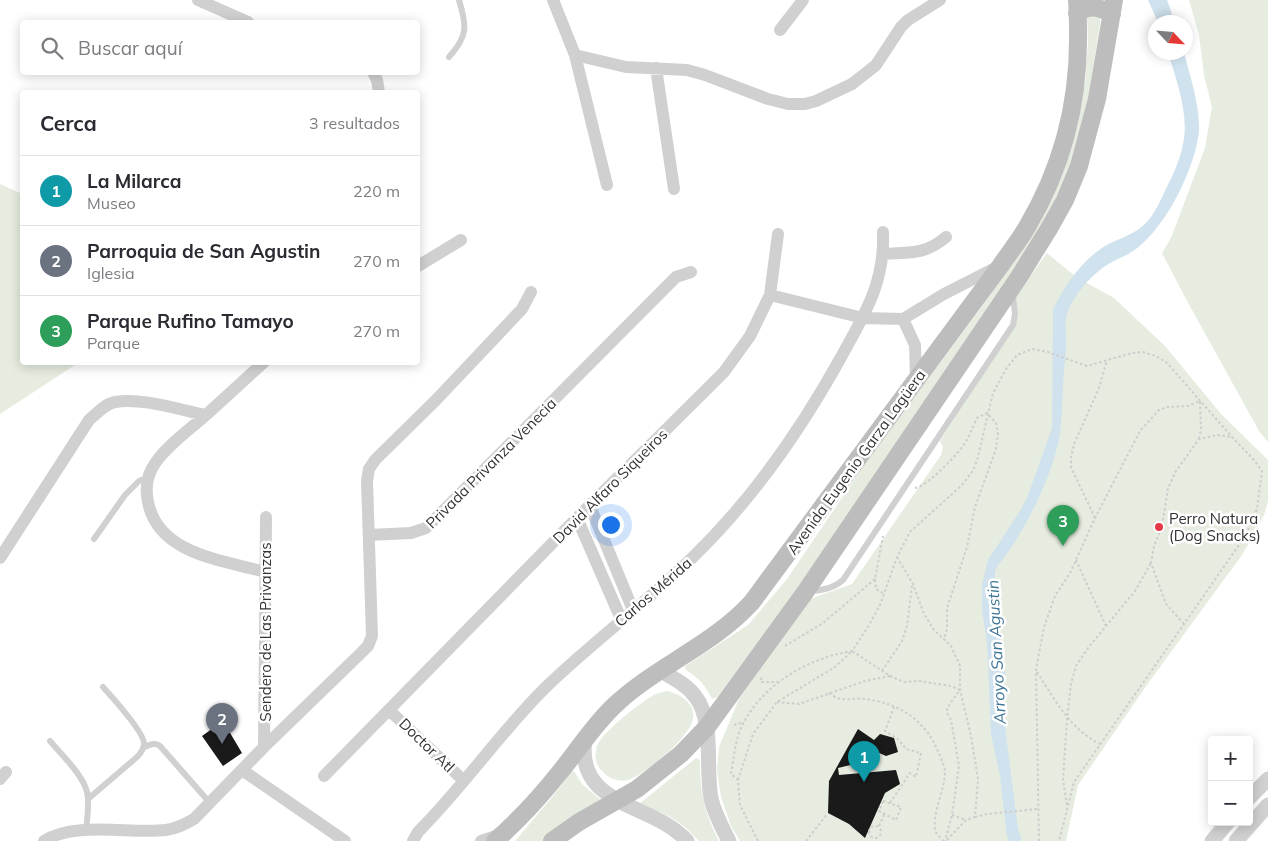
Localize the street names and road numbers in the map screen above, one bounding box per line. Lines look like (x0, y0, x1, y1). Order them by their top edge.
street label: Avenida Eugenio Garza Lagüera (783, 366, 929, 558)
street label: Privada Privanza Venecia (422, 394, 560, 532)
street label: David Alfaro Siqueiros (549, 425, 671, 547)
street label: Sendero de Las Privanzas (256, 542, 275, 722)
street label: Carlos Mérida (611, 553, 695, 631)
street label: Doctor Atl (395, 714, 459, 776)

